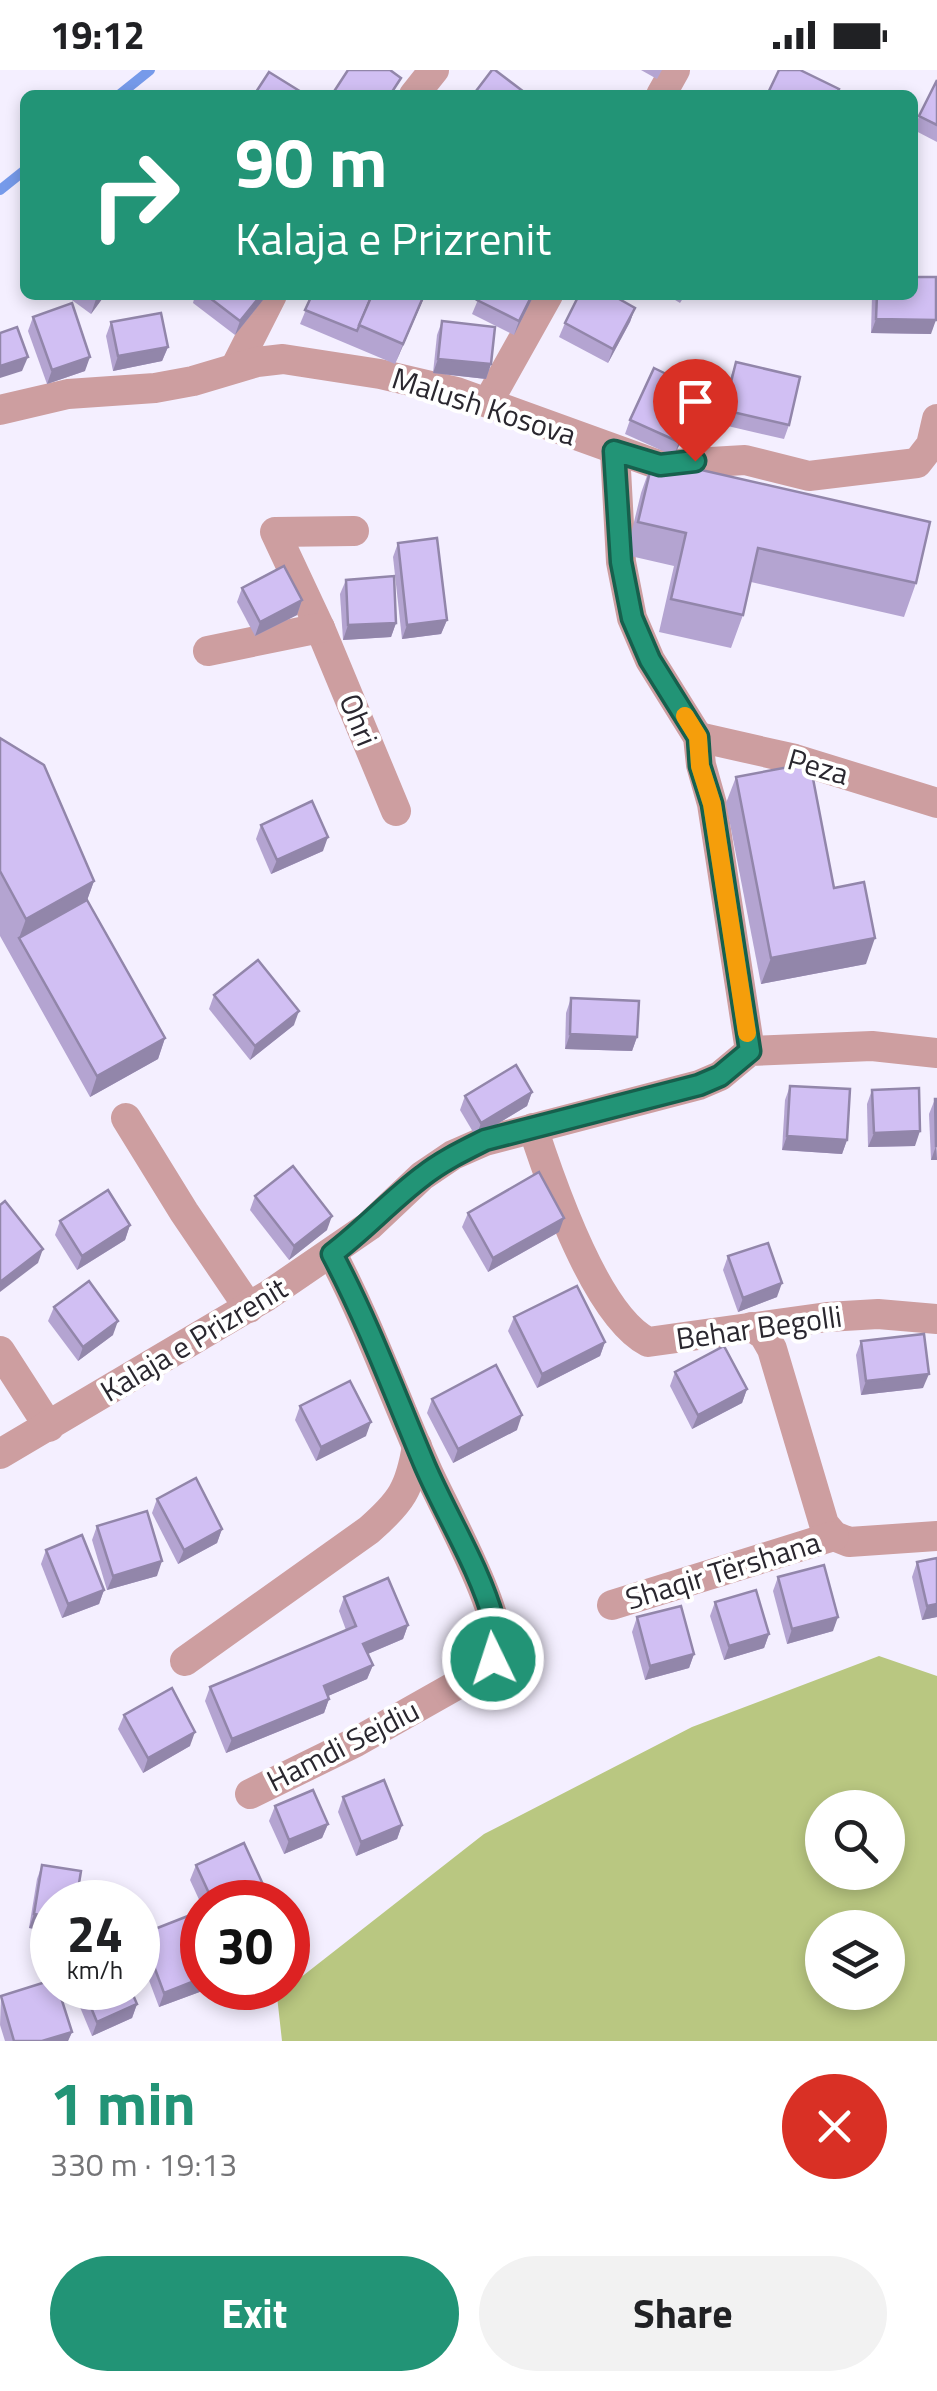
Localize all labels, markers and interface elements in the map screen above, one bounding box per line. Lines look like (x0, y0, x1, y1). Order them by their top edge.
text: 19:12 (50, 6, 145, 64)
text: 90 m (235, 108, 388, 214)
icon: right (70, 130, 200, 260)
text: Kalaja e Prizrenit (235, 204, 551, 272)
street label: Malush Kosova (386, 355, 582, 457)
pin (653, 359, 738, 462)
icon: arrive (668, 374, 723, 429)
street label: Ohri (328, 686, 390, 753)
street label: Peza (782, 735, 854, 797)
street label: Kalaja e Prizrenit (91, 1265, 296, 1413)
street label: Behar Begolli (673, 1293, 845, 1361)
street label: Shaqir Tërshana (620, 1519, 826, 1622)
position arrow (441, 1607, 545, 1711)
street label: Hamdi Sejdiu (258, 1687, 427, 1803)
map controls (805, 1790, 905, 2010)
button: search (805, 1790, 905, 1890)
speed limit sign: 30 (180, 1880, 310, 2010)
text: 24 (67, 1895, 123, 1971)
button: layers (805, 1910, 905, 2010)
text: km/h (67, 1951, 123, 1989)
text: 1 min (50, 2057, 196, 2148)
button: close (782, 2074, 887, 2179)
text: 330 m · 19:13 (50, 2140, 237, 2188)
button: Exit (50, 2256, 459, 2371)
button: Share (479, 2256, 887, 2371)

